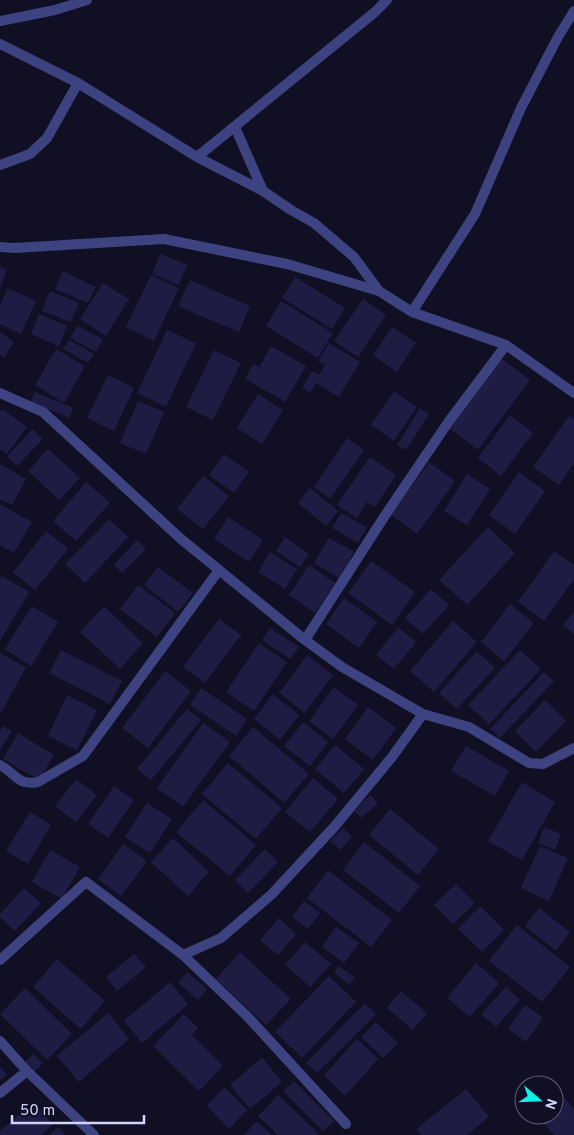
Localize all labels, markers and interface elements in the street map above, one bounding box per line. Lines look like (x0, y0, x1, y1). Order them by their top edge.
north arrow (514, 1075, 564, 1125)
scale bar (12, 1092, 145, 1124)
text: N (540, 1096, 560, 1111)
text: 50 m (20, 1102, 55, 1121)

